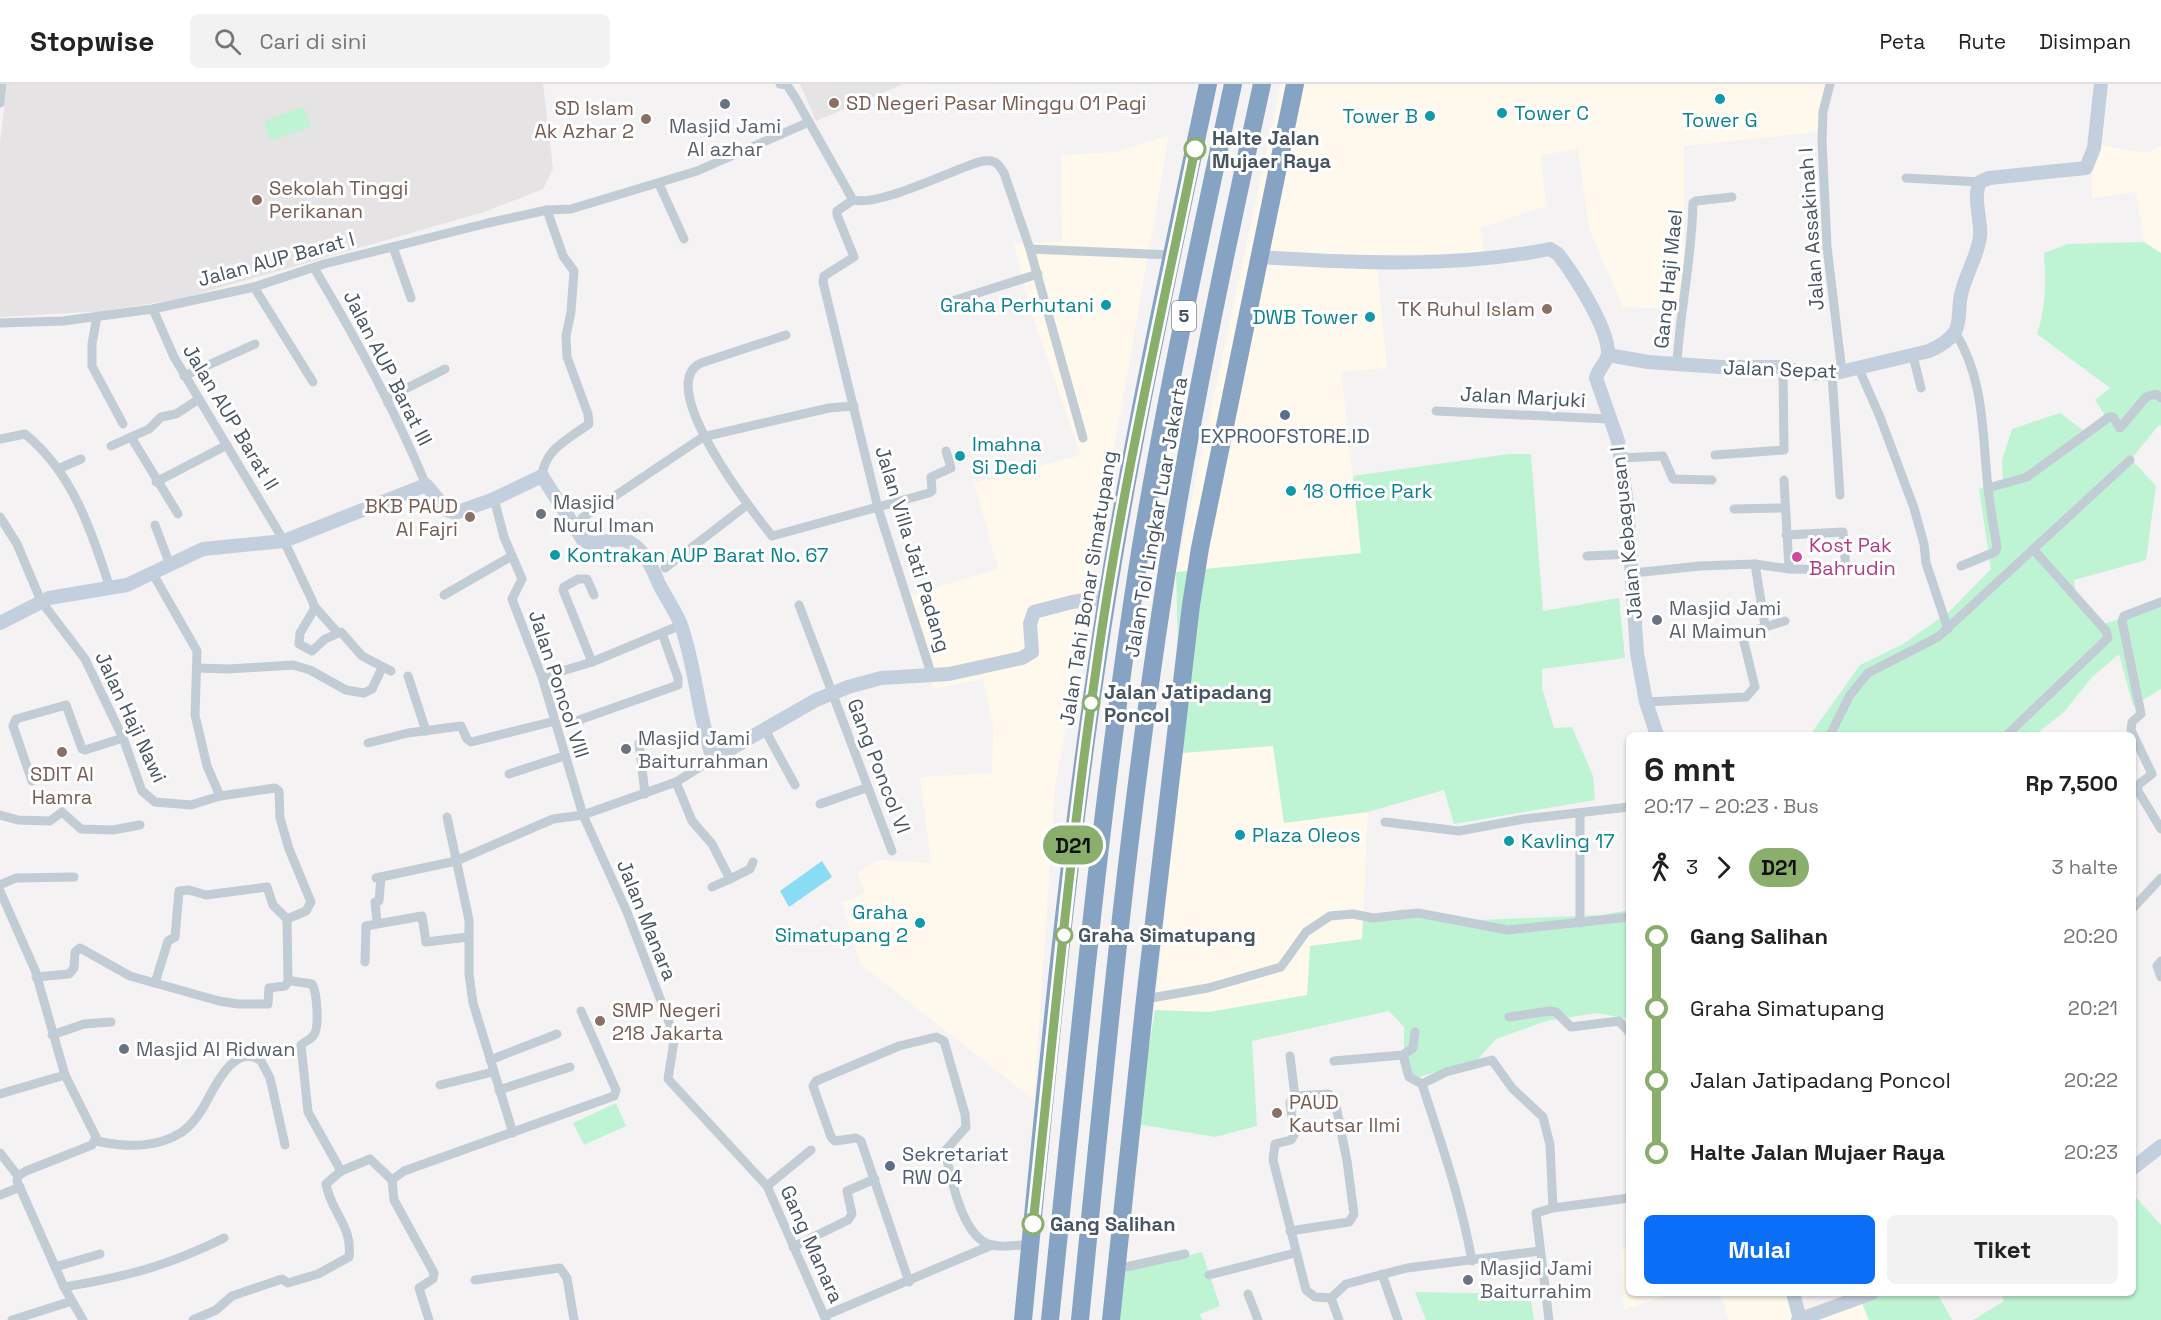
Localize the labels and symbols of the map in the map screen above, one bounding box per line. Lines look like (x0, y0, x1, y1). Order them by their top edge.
place label: SD Negeri Pasar Minggu 01 Pagi (846, 90, 1146, 116)
marker: Tower G (1713, 92, 1727, 106)
place label: SD Islam Ak Azhar 2 (534, 95, 634, 144)
marker: SD Negeri Pasar Minggu 01 Pagi (827, 96, 841, 110)
marker: Masjid Jami Al azhar (718, 97, 732, 111)
place label: Tower C (1514, 100, 1589, 126)
place label: Tower B (1343, 103, 1418, 129)
marker: Tower C (1495, 106, 1509, 120)
place label: Tower G (1682, 107, 1758, 133)
marker: Tower B (1423, 109, 1437, 123)
marker: SD Islam Ak Azhar 2 (639, 112, 653, 126)
place label: Masjid Jami Al azhar (669, 113, 781, 162)
place label: Halte Jalan Mujaer Raya (1212, 125, 1331, 174)
marker: Halte Jalan Mujaer Raya (1184, 138, 1206, 160)
street label: Jalan Assakinah I (1792, 147, 1830, 311)
place label: Sekolah Tinggi Perikanan (269, 175, 408, 224)
marker: Sekolah Tinggi Perikanan (250, 193, 264, 207)
street label: Gang Haji Mael (1648, 208, 1688, 350)
street label: Jalan AUP Barat I (195, 226, 357, 292)
street label: Jalan AUP Barat III (338, 286, 438, 450)
place label: Graha Perhutani (940, 292, 1094, 318)
place label: TK Ruhul Islam (1398, 296, 1535, 322)
marker: Graha Perhutani (1099, 298, 1113, 312)
road number: 5 (1172, 301, 1196, 331)
marker: TK Ruhul Islam (1540, 302, 1554, 316)
place label: DWB Tower (1252, 304, 1358, 330)
marker: DWB Tower (1363, 310, 1377, 324)
street label: Jalan AUP Barat II (177, 339, 285, 495)
street label: Jalan Sepat (1723, 354, 1837, 384)
street label: Jalan Tol Lingkar Luar Jakarta (1119, 375, 1193, 659)
street label: Jalan Marjuki (1459, 381, 1587, 413)
marker: EXPROOFSTORE.ID (1278, 408, 1292, 422)
place label: EXPROOFSTORE.ID (1200, 423, 1370, 449)
place label: Imahna Si Dedi (972, 431, 1042, 480)
street label: Jalan Villa Jati Padang (869, 443, 957, 655)
street label: Jalan Kebagusan I (1604, 445, 1648, 621)
marker: Imahna Si Dedi (953, 449, 967, 463)
street label: Jalan Tahi Bonar Simatupang (1053, 449, 1123, 727)
place label: 18 Office Park (1303, 478, 1433, 504)
marker: 18 Office Park (1284, 484, 1298, 498)
place label: Masjid Nurul Iman (553, 489, 654, 538)
place label: BKB PAUD Al Fajri (364, 493, 458, 542)
marker: Masjid Nurul Iman (534, 507, 548, 521)
marker: BKB PAUD Al Fajri (463, 510, 477, 524)
place label: Kost Pak Bahrudin (1809, 532, 1896, 581)
place label: Kontrakan AUP Barat No. 67 (567, 542, 828, 568)
marker: Kontrakan AUP Barat No. 67 (548, 548, 562, 562)
marker: Kost Pak Bahrudin (1790, 550, 1804, 564)
place label: Masjid Jami Al Maimun (1669, 595, 1781, 644)
street label: Jalan Poncol VIII (523, 607, 595, 761)
marker: Masjid Jami Al Maimun (1650, 613, 1664, 627)
street label: Jalan Haji Nawi (89, 647, 173, 787)
place label: Jalan Jatipadang Poncol (1104, 679, 1272, 728)
marker: Jalan Jatipadang Poncol (1082, 694, 1100, 712)
street label: Gang Poncol VI (841, 695, 917, 837)
place label: Masjid Jami Baiturrahman (638, 725, 769, 774)
marker: Masjid Jami Baiturrahman (619, 742, 633, 756)
marker: SDIT Al Hamra (55, 745, 69, 759)
place label: SDIT Al Hamra (30, 761, 94, 810)
place label: Plaza Oleos (1252, 822, 1360, 848)
line badge: D21 (1038, 826, 1108, 864)
marker: Plaza Oleos (1233, 828, 1247, 842)
place label: Kavling 17 (1521, 828, 1615, 854)
marker: Kavling 17 (1502, 834, 1516, 848)
street label: Jalan Manara (611, 856, 683, 984)
place label: Graha Simatupang 2 (775, 899, 908, 948)
marker: Graha Simatupang 2 (913, 916, 927, 930)
place label: Graha Simatupang (1078, 922, 1256, 948)
marker: Graha Simatupang (1055, 926, 1073, 944)
place label: SMP Negeri 218 Jakarta (612, 997, 723, 1046)
marker: SMP Negeri 218 Jakarta (593, 1014, 607, 1028)
place label: Masjid Al Ridwan (136, 1036, 296, 1062)
marker: Masjid Al Ridwan (117, 1042, 131, 1056)
place label: PAUD Kautsar Ilmi (1289, 1089, 1400, 1138)
marker: PAUD Kautsar Ilmi (1270, 1106, 1284, 1120)
place label: Sekretariat RW 04 (902, 1141, 1009, 1190)
marker: Sekretariat RW 04 (883, 1159, 897, 1173)
street label: Gang Manara (774, 1181, 850, 1307)
place label: Gang Salihan (1050, 1211, 1175, 1237)
marker: Gang Salihan (1022, 1213, 1044, 1235)
place label: Masjid Jami Baiturrahim (1480, 1255, 1592, 1304)
marker: Masjid Jami Baiturrahim (1461, 1273, 1475, 1287)

